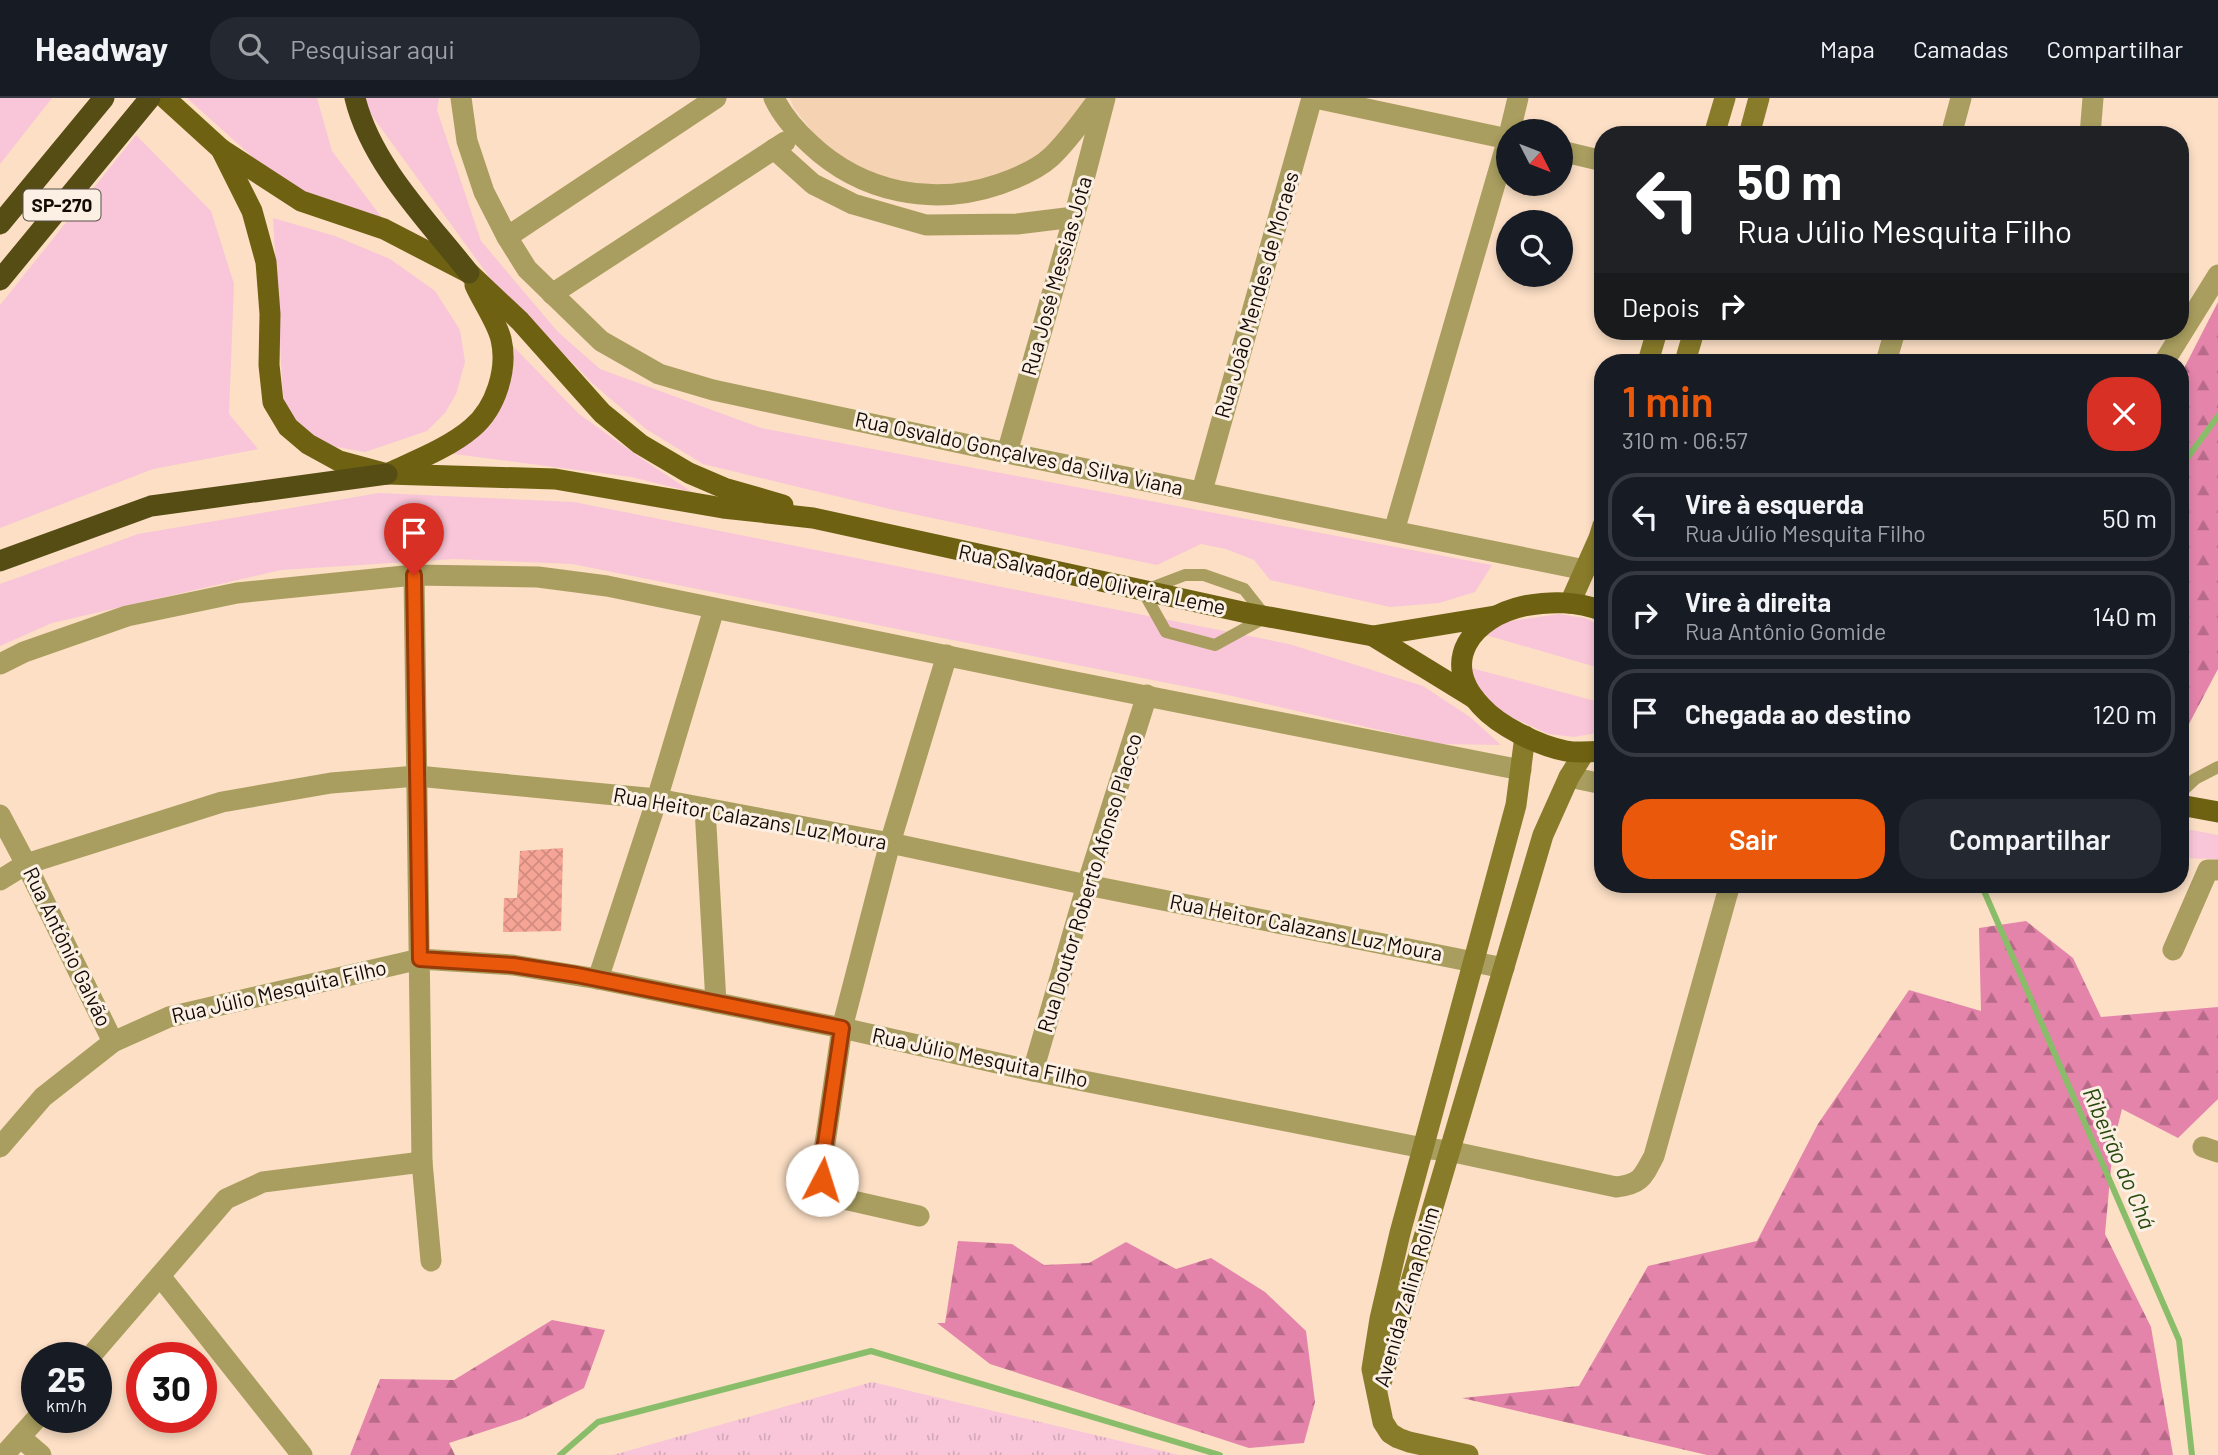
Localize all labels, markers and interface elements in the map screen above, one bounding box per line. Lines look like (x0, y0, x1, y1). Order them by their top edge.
search box (210, 17, 700, 80)
text: Headway (35, 28, 168, 68)
icon: search (234, 29, 272, 67)
text: Pesquisar aqui (290, 33, 455, 64)
text: Mapa (1820, 34, 1875, 63)
text: Camadas (1913, 34, 2009, 63)
text: Compartilhar (2047, 34, 2183, 63)
north arrow (1496, 119, 1573, 196)
map controls (1496, 119, 1573, 287)
text: 50 m (1737, 151, 1842, 210)
icon: left (1622, 154, 1713, 245)
street label: Rua João Mendes de Moraes (1208, 168, 1303, 421)
street label: Rua José Messias Jota (1015, 173, 1096, 378)
road number: SP-270 (24, 190, 100, 220)
button: search (1496, 210, 1573, 287)
text: Rua Júlio Mesquita Filho (1737, 211, 2072, 249)
icon: right (1713, 287, 1751, 325)
text: Depois (1622, 291, 1699, 322)
text: 1 min (1622, 375, 1714, 425)
button: close (2087, 377, 2161, 451)
street label: Rua Osvaldo Gonçalves da Silva Viana (853, 405, 1186, 500)
text: 310 m · 06:57 (1622, 426, 1748, 454)
text: Vire à esquerda (1685, 488, 1864, 519)
icon: left (1626, 498, 1664, 536)
text: 50 m (2102, 502, 2157, 533)
pin (384, 503, 444, 575)
icon: arrive (395, 514, 433, 552)
text: Rua Júlio Mesquita Filho (1685, 519, 1926, 547)
street label: Rua Salvador de Oliveira Leme (956, 538, 1228, 619)
text: Vire à direita (1685, 586, 1831, 617)
icon: right (1626, 596, 1664, 634)
text: 140 m (2092, 600, 2157, 631)
text: Rua Antônio Gomide (1685, 617, 1886, 645)
icon: arrive (1626, 694, 1664, 732)
text: Chegada ao destino (1685, 698, 1911, 729)
text: 120 m (2093, 698, 2157, 729)
street label: Rua Doutor Roberto Afonso Placco (1031, 730, 1146, 1035)
street label: Rua Heitor Calazans Luz Moura (612, 781, 889, 854)
button: Sair (1622, 799, 1885, 879)
button: Compartilhar (1899, 799, 2161, 879)
street label: Rua Antônio Galvão (19, 863, 118, 1030)
street label: Rua Heitor Calazans Luz Moura (1168, 888, 1445, 965)
street label: Rua Júlio Mesquita Filho (169, 954, 389, 1027)
street label: Rua Júlio Mesquita Filho (870, 1021, 1090, 1092)
water label: Ribeirão do Chá (2078, 1083, 2162, 1233)
position arrow (785, 1143, 859, 1217)
street label: Avenida Zalina Rolim (1368, 1203, 1443, 1390)
speed limit sign: 30 (126, 1342, 217, 1433)
text: 25 (47, 1357, 86, 1399)
text: km/h (46, 1394, 87, 1416)

